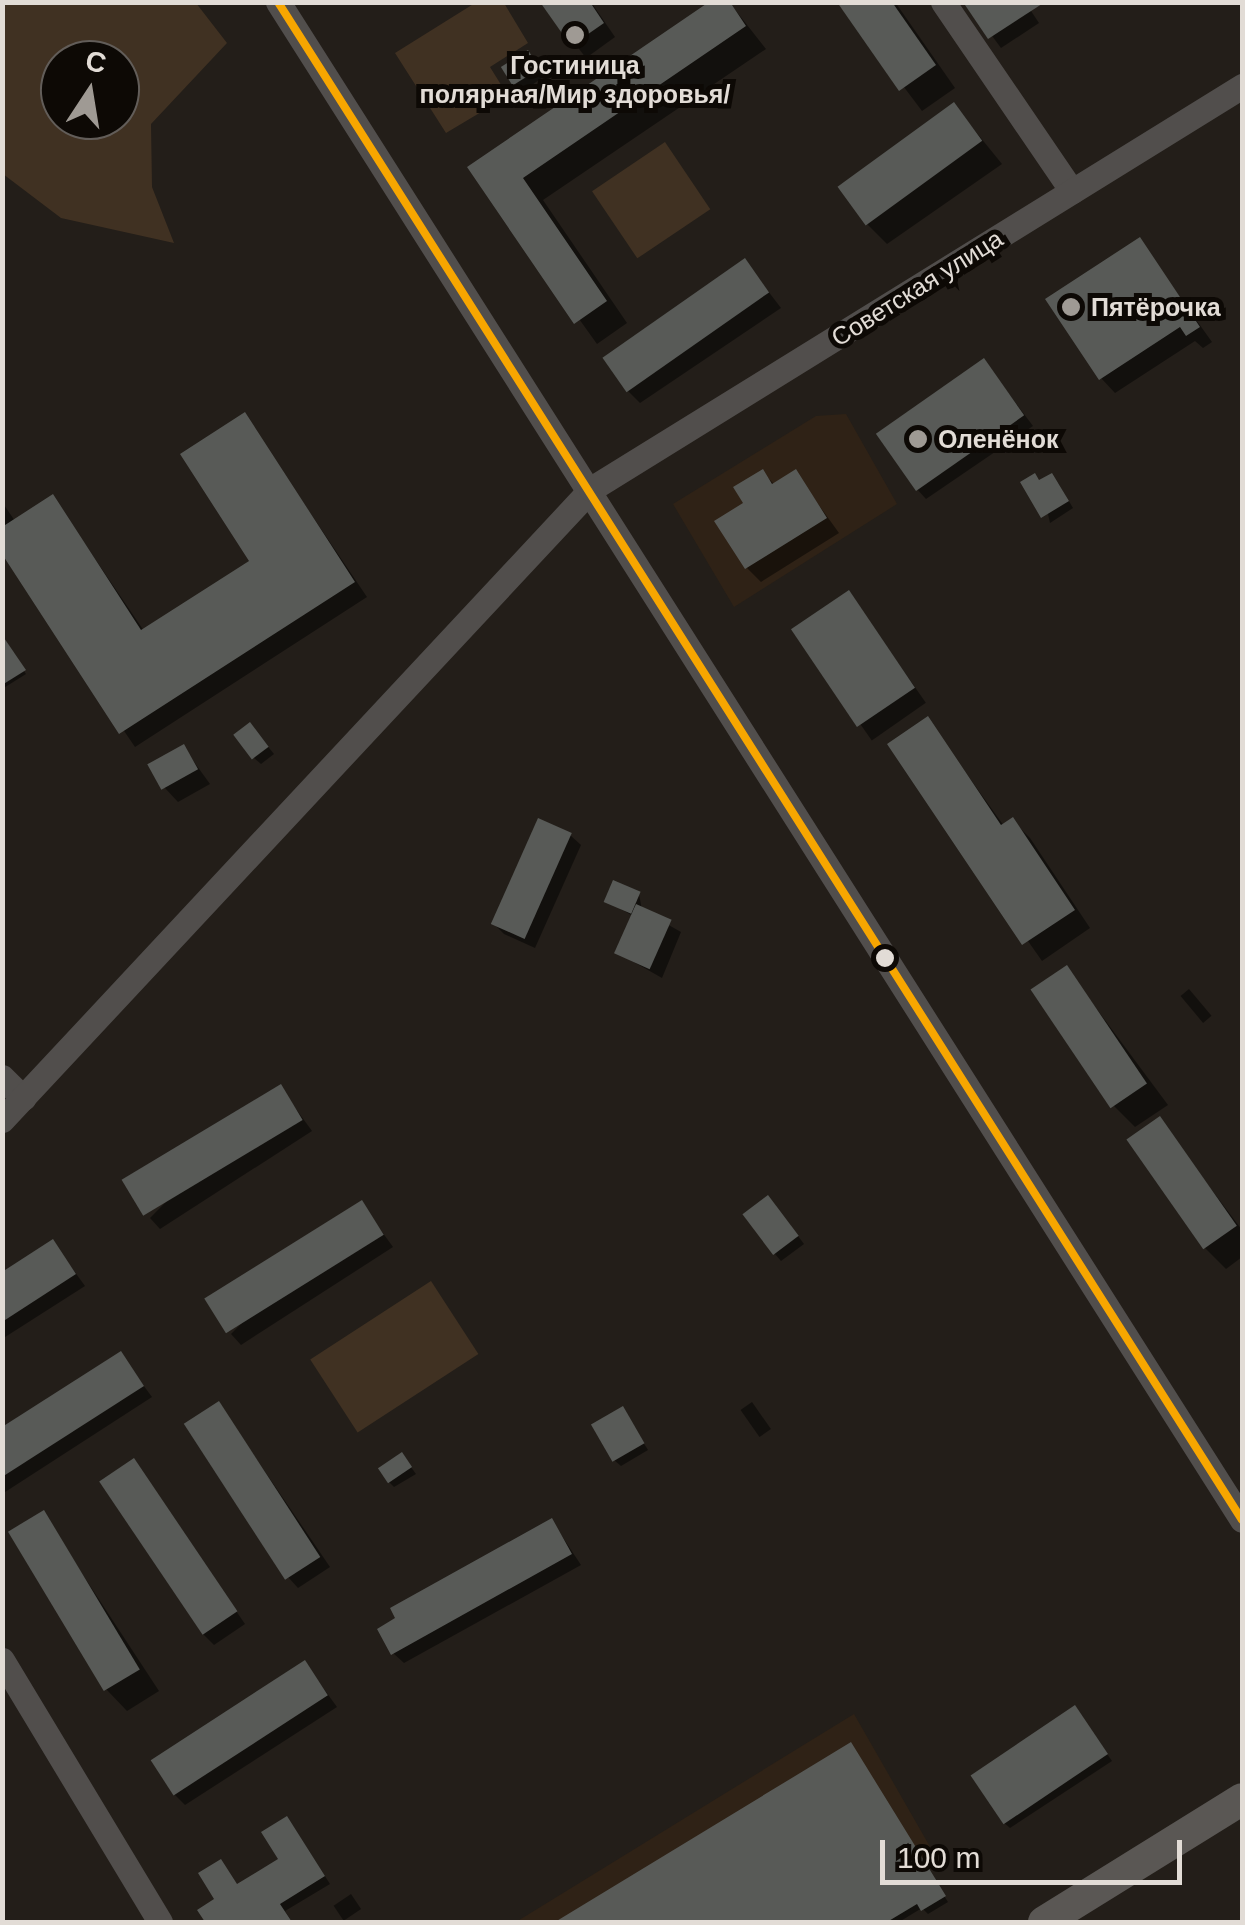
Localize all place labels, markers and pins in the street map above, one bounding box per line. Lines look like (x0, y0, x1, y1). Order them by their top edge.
marker: Гостиница полярная/Мир здоровья/ (564, 24, 586, 46)
place label: Гостиница полярная/Мир здоровья/ (420, 51, 730, 110)
place label: Пятёрочка (1091, 292, 1221, 322)
marker: Пятёрочка (1060, 296, 1082, 318)
place label: Оленёнок (938, 424, 1058, 454)
marker: Оленёнок (907, 428, 929, 450)
unlabelled marker (875, 948, 895, 968)

